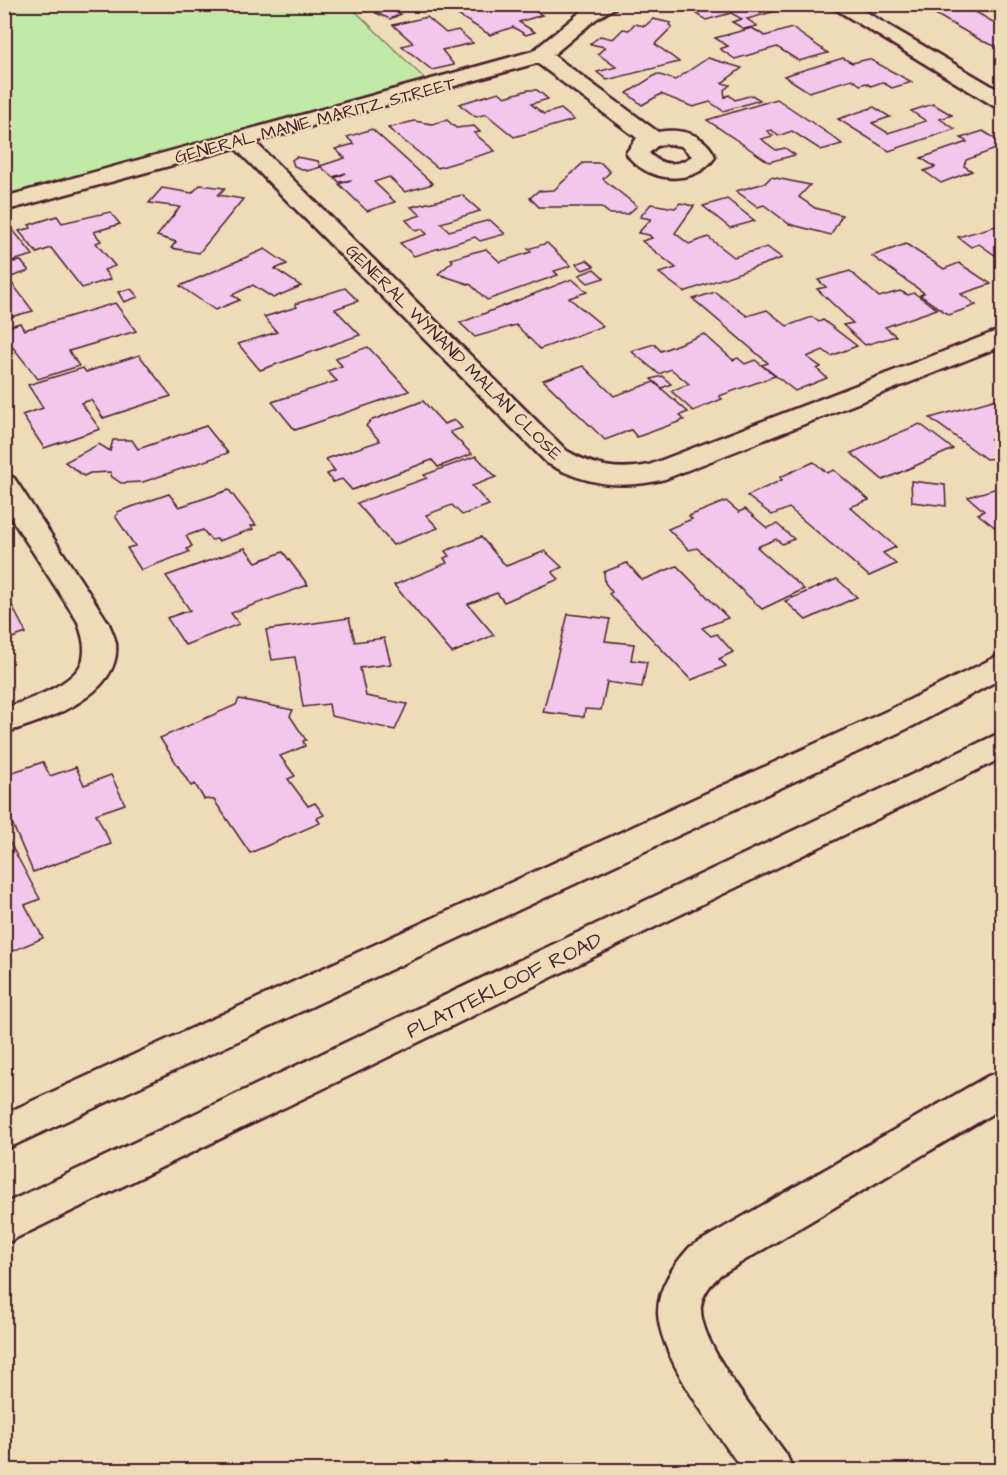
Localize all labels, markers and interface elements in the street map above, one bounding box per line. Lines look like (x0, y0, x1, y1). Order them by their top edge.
street label: GENERAL MANIE MARITZ STREET (172, 71, 459, 170)
street label: GENERAL WYNAND MALAN CLOSE (340, 239, 568, 466)
street label: PLATTEKLOOF ROAD (401, 925, 607, 1045)

